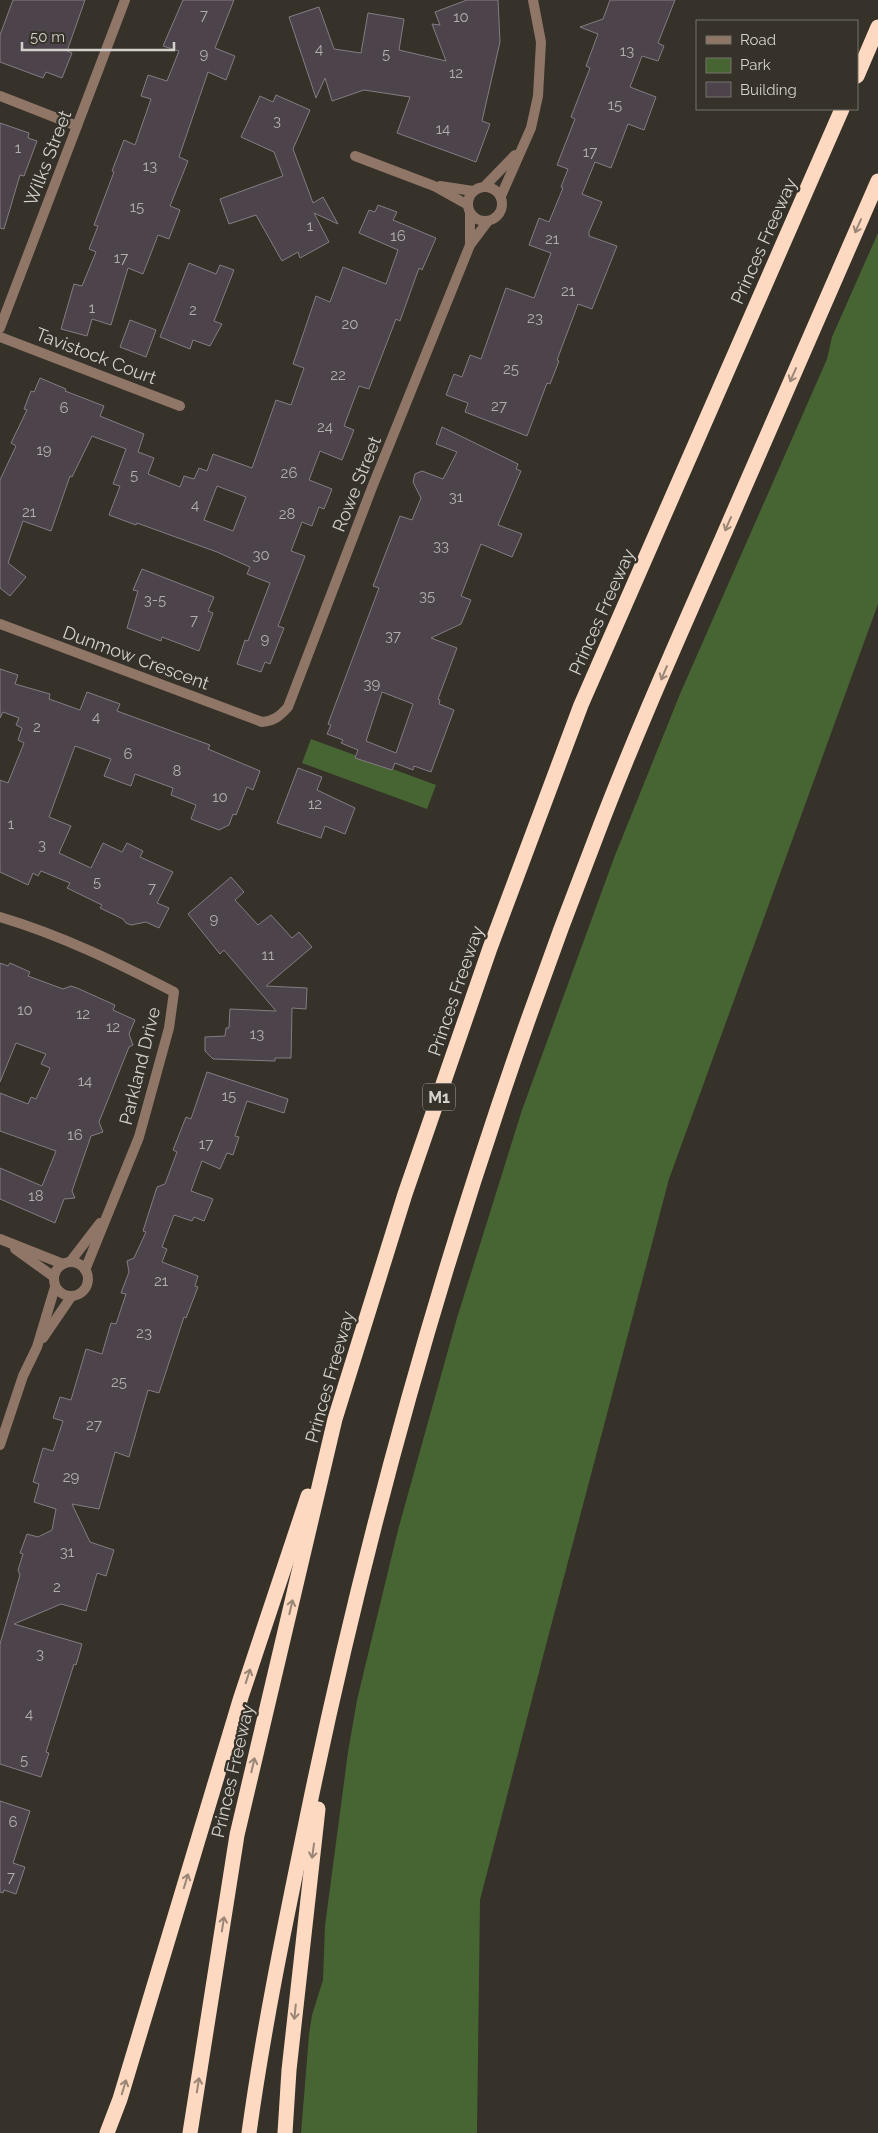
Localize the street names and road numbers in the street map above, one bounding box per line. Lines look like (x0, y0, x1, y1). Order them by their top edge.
street label: Wilks Street (20, 107, 75, 208)
street label: Princes Freeway (726, 174, 801, 307)
street label: Tavistock Court (33, 323, 159, 388)
street label: Rowe Street (328, 433, 385, 535)
street label: Princes Freeway (564, 545, 639, 678)
street label: Dunmow Crescent (60, 621, 212, 694)
street label: Princes Freeway (423, 923, 488, 1059)
street label: Parkland Drive (115, 1004, 164, 1127)
road number: M1 (423, 1084, 455, 1110)
street label: Princes Freeway (301, 1308, 358, 1445)
street label: Princes Freeway (207, 1702, 258, 1840)

